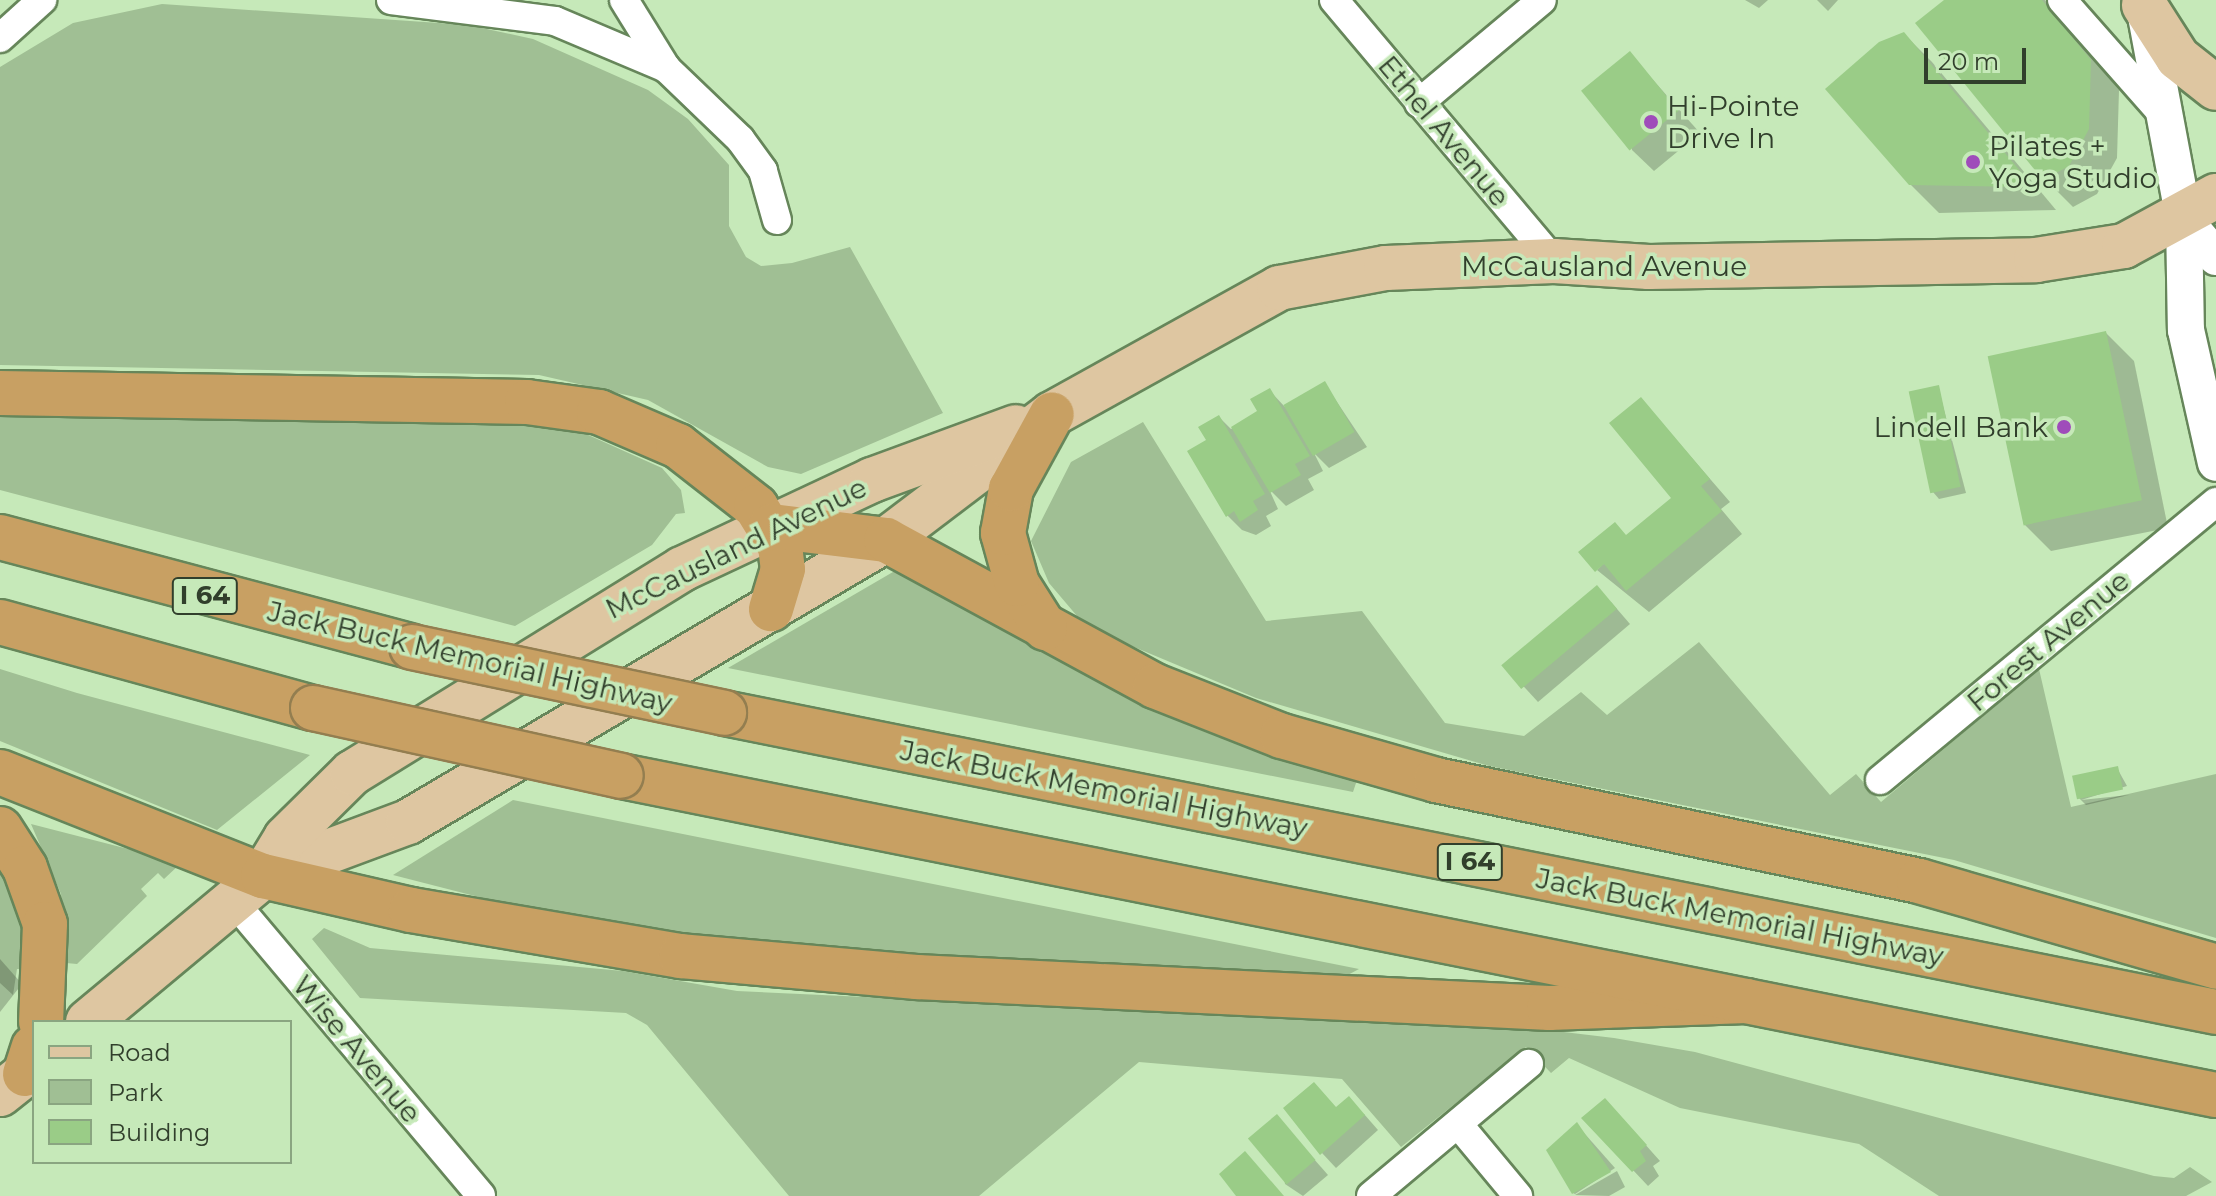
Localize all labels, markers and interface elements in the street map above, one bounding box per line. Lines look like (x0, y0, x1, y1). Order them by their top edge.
scale bar (1928, 32, 2030, 82)
text: 20 m (1938, 47, 1999, 76)
street label: Ethel Avenue (1371, 49, 1517, 213)
place label: Hi-Pointe Drive In (1667, 89, 1800, 155)
marker: Hi-Pointe Drive In (1642, 113, 1660, 131)
place label: Pilates + Yoga Studio (1989, 129, 2157, 195)
marker: Pilates + Yoga Studio (1964, 153, 1982, 171)
street label: McCausland Avenue (1461, 249, 1747, 283)
place label: Lindell Bank (1873, 410, 2048, 444)
marker: Lindell Bank (2055, 418, 2073, 436)
street label: McCausland Avenue (600, 470, 872, 626)
street label: Forest Avenue (1960, 564, 2136, 718)
road number: I 64 (171, 574, 239, 618)
street label: Jack Buck Memorial Highway (265, 594, 675, 720)
street label: Jack Buck Memorial Highway (898, 733, 1310, 845)
road number: I 64 (1436, 840, 1504, 884)
street label: Jack Buck Memorial Highway (1534, 861, 1946, 973)
street label: Wise Avenue (286, 969, 428, 1129)
legend (32, 1020, 292, 1164)
text: Road (108, 1038, 171, 1067)
text: Park (108, 1078, 163, 1107)
text: Building (108, 1118, 211, 1147)

